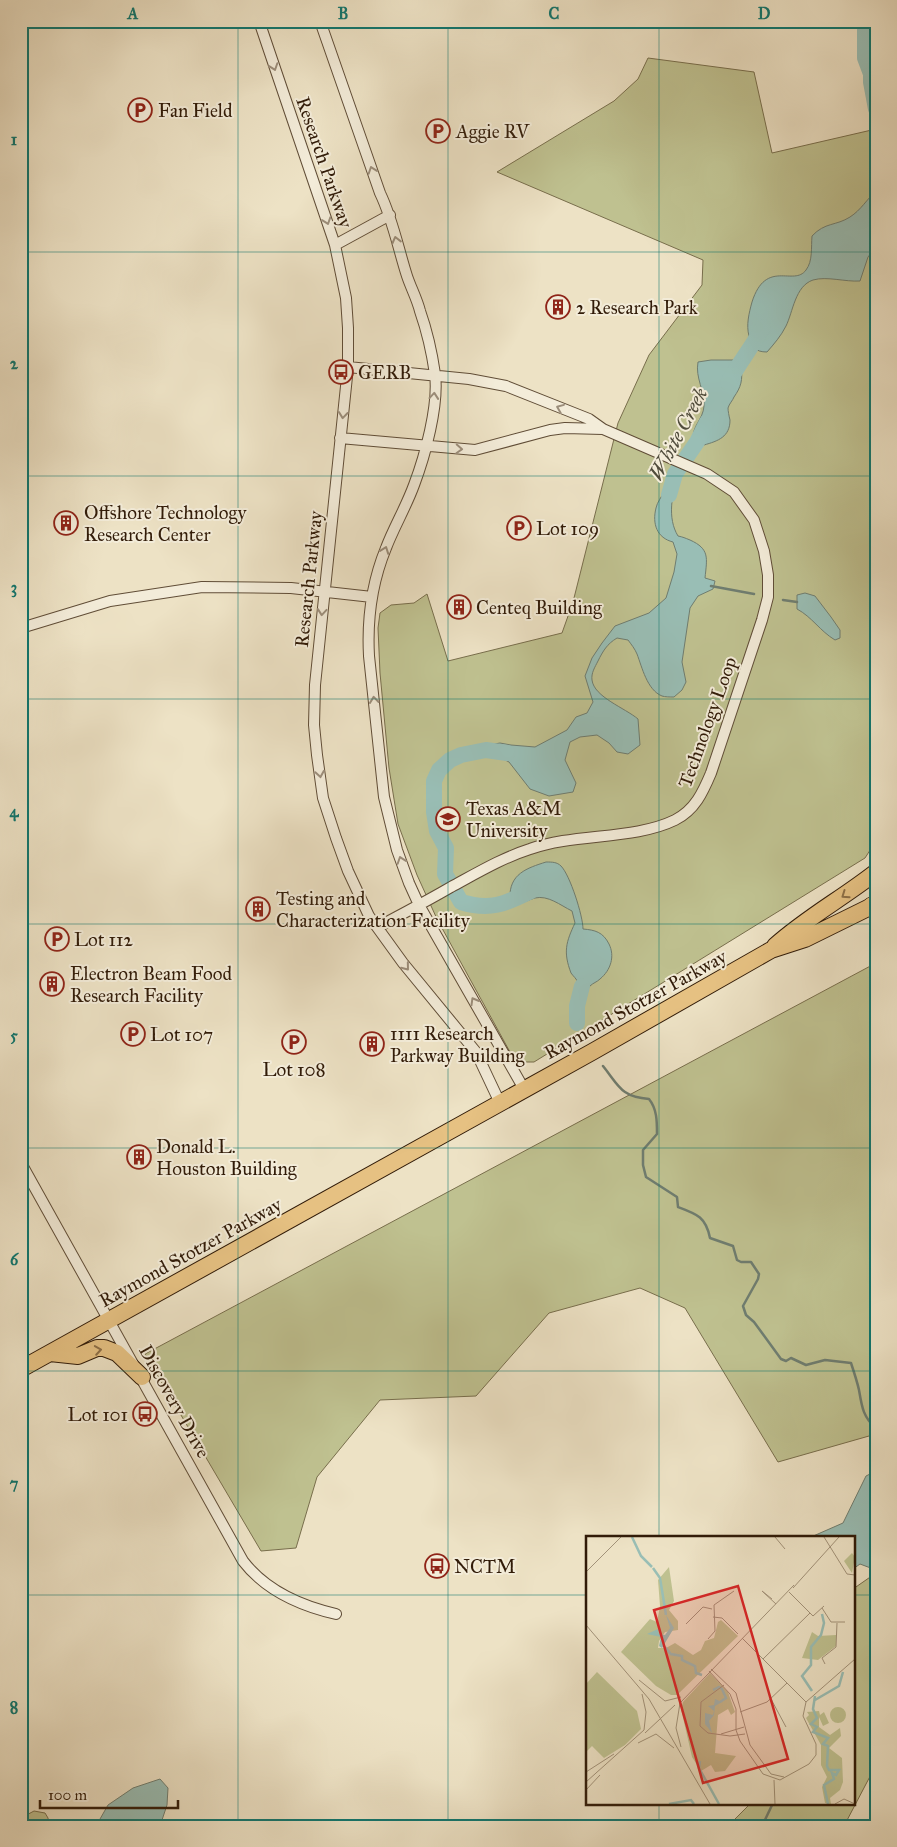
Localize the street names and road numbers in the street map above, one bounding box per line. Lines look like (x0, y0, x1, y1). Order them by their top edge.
street label: Research Parkway (291, 94, 358, 232)
street label: Research Parkway (290, 509, 327, 648)
street label: Technology Loop (673, 654, 743, 791)
street label: Raymond Stotzer Parkway (540, 944, 731, 1064)
street label: Raymond Stotzer Parkway (95, 1192, 286, 1312)
street label: Discovery Drive (134, 1341, 215, 1462)

